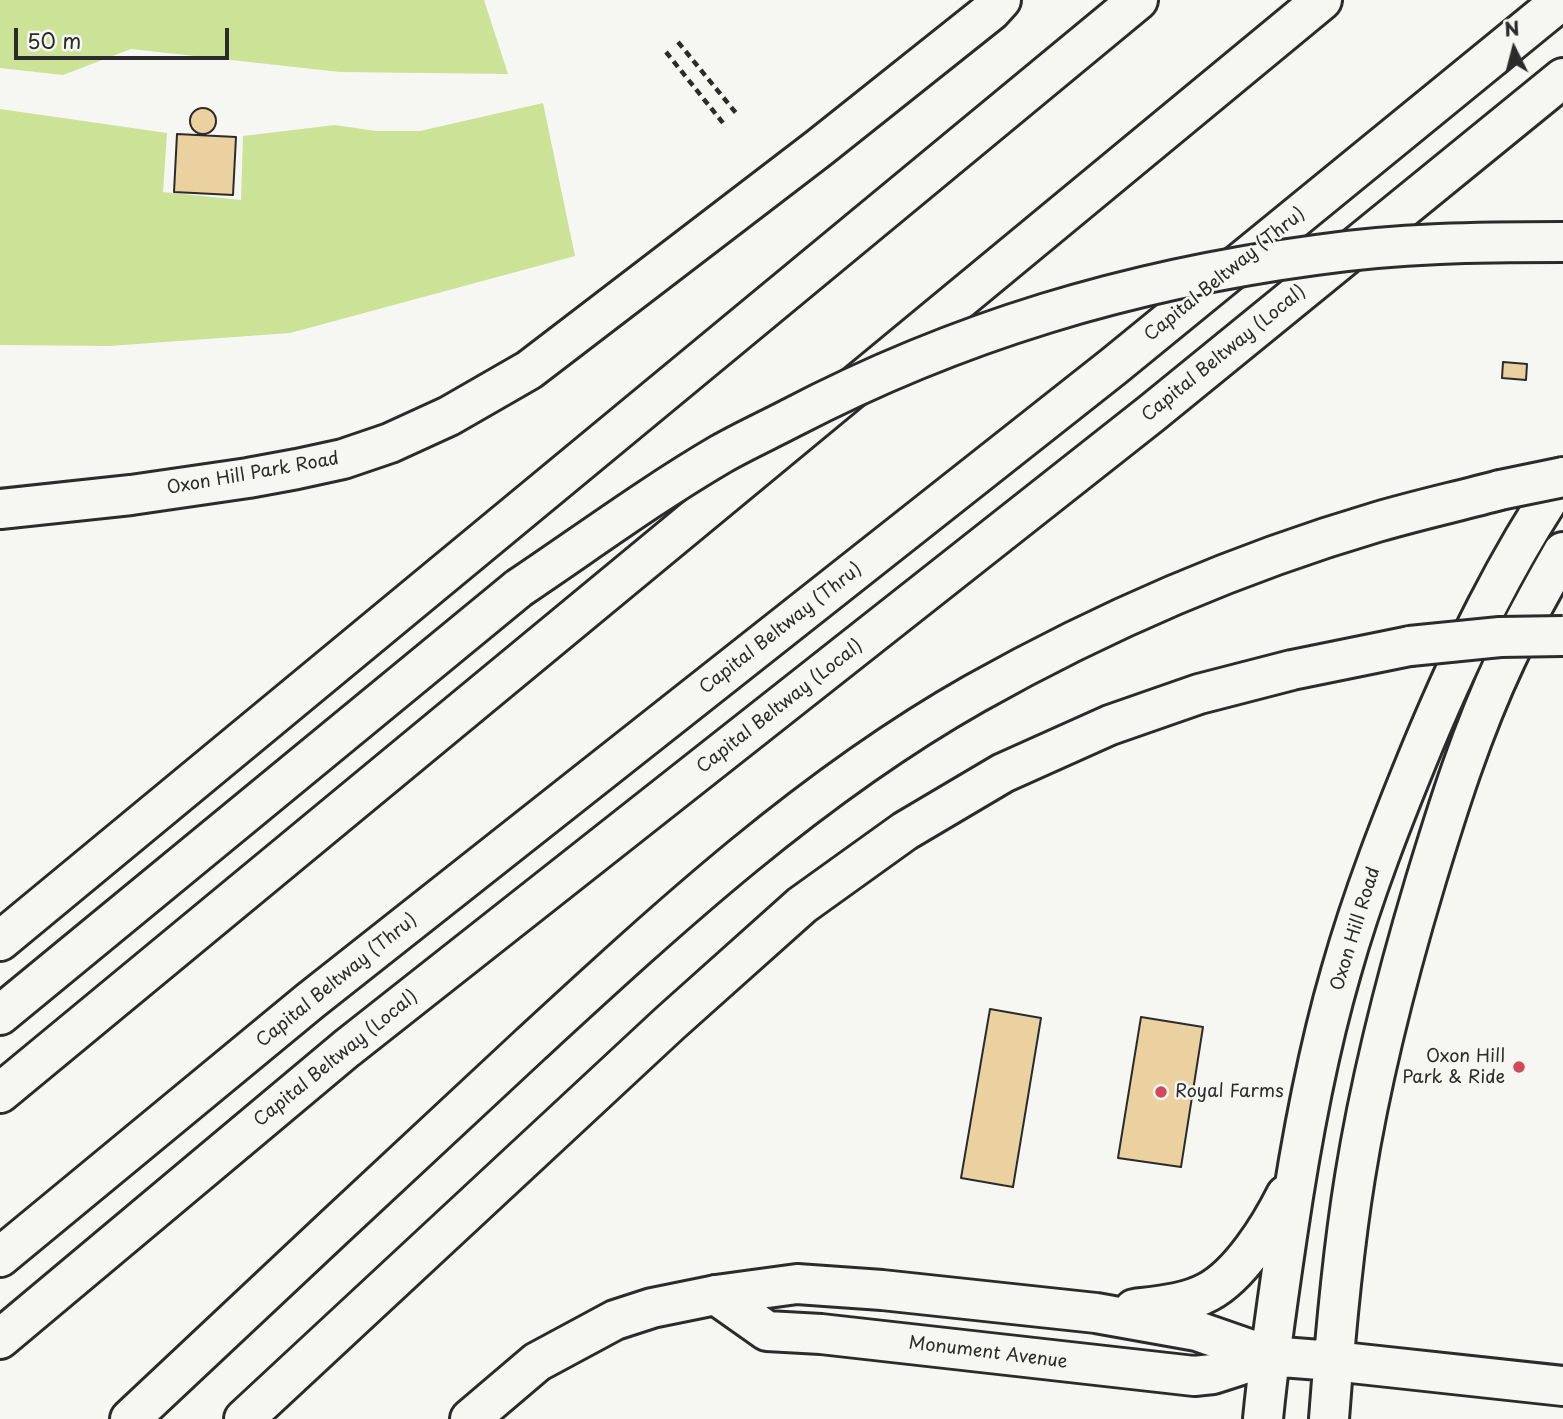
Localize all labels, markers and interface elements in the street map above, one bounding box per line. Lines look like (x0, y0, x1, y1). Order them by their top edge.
text: N (1503, 13, 1521, 43)
scale bar (18, 14, 233, 58)
north arrow (1479, 14, 1549, 84)
text: 50 m (27, 24, 81, 56)
street label: Capital Beltway (Thru) (1140, 204, 1310, 346)
street label: Capital Beltway (Local) (1138, 281, 1310, 427)
street label: Oxon Hill Park Road (165, 448, 341, 500)
street label: Capital Beltway (Thru) (695, 559, 867, 699)
street label: Capital Beltway (Local) (693, 636, 867, 778)
street label: Oxon Hill Road (1327, 865, 1385, 993)
street label: Capital Beltway (Thru) (252, 910, 422, 1052)
street label: Capital Beltway (Local) (250, 986, 422, 1132)
place label: Oxon Hill Park & Ride (1402, 1046, 1505, 1088)
marker: Oxon Hill Park & Ride (1511, 1059, 1527, 1075)
place label: Royal Farms (1175, 1081, 1284, 1103)
marker: Royal Farms (1153, 1084, 1169, 1100)
street label: Monument Avenue (907, 1333, 1069, 1373)

